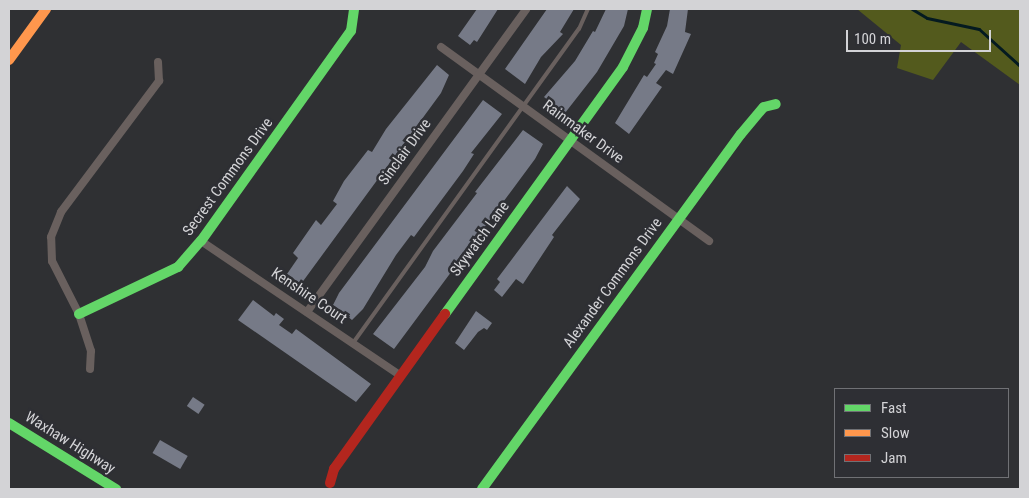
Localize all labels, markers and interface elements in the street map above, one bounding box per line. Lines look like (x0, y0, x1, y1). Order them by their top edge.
scale bar (849, 20, 994, 52)
text: 100 m (854, 30, 891, 48)
street label: Rainmaker Drive (539, 97, 627, 167)
street label: Secrest Commons Drive (179, 114, 277, 240)
street label: Sinclair Drive (375, 115, 435, 189)
street label: Skywatch Lane (447, 198, 513, 280)
street label: Alexander Commons Drive (560, 214, 666, 352)
street label: Kenshire Court (268, 264, 350, 328)
legend (834, 388, 1009, 478)
text: Fast (881, 399, 906, 417)
street label: Waxhaw Highway (22, 408, 118, 478)
text: Slow (881, 424, 910, 442)
text: Jam (881, 449, 907, 467)

